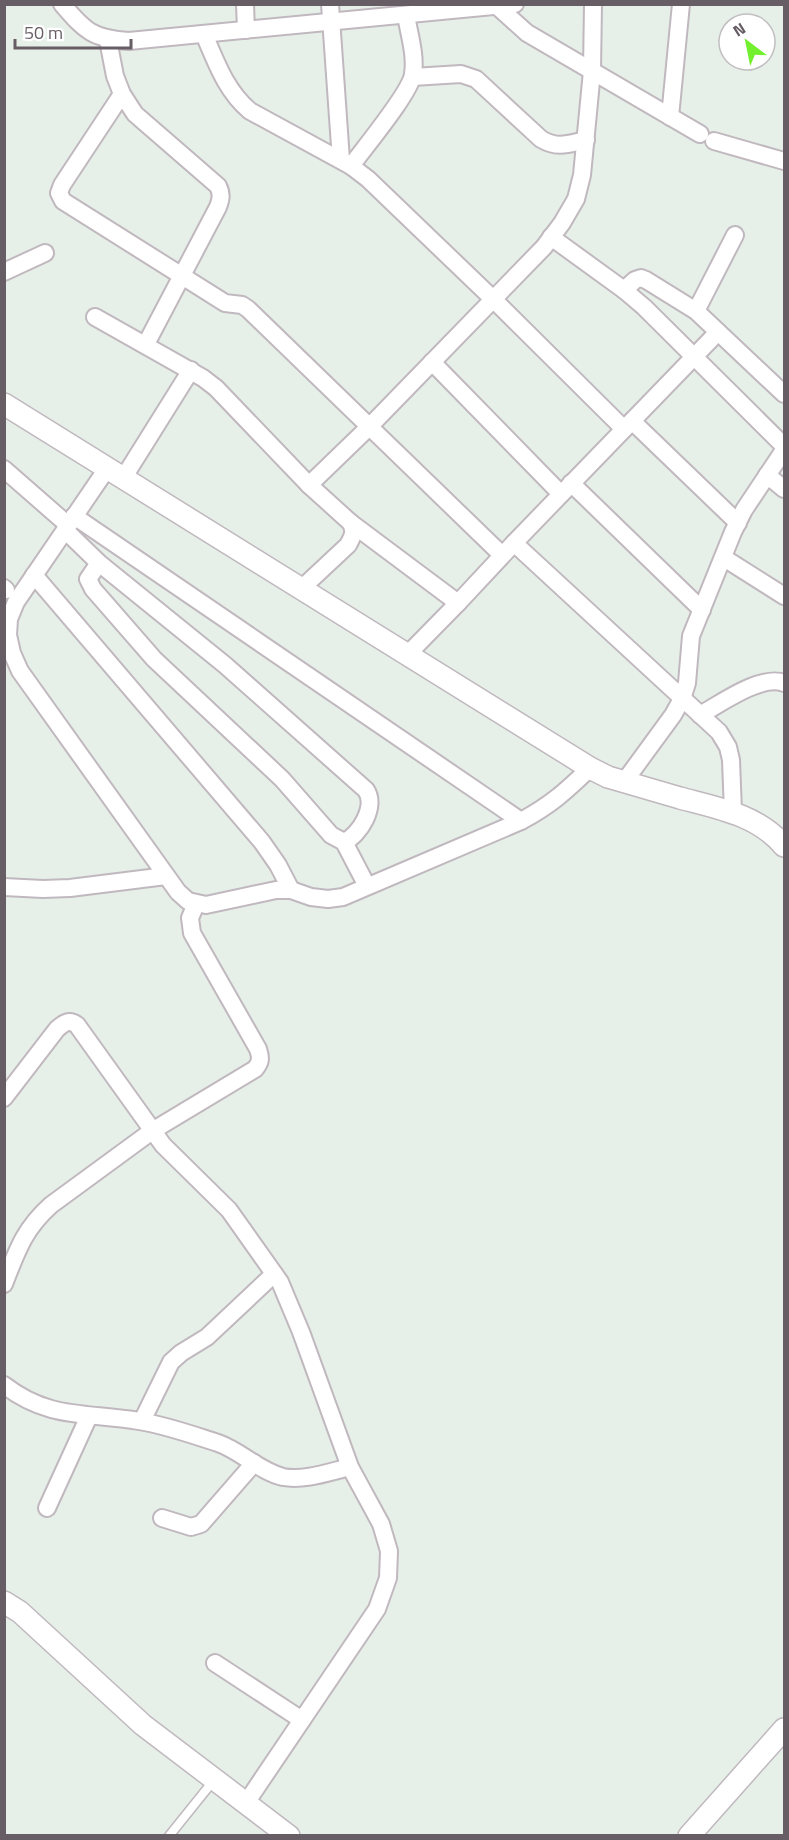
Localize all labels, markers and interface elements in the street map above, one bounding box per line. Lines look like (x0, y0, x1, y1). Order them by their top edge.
scale bar (15, 12, 130, 50)
north arrow (717, 12, 777, 72)
text: N (728, 16, 750, 42)
text: 50 m (24, 19, 63, 46)

